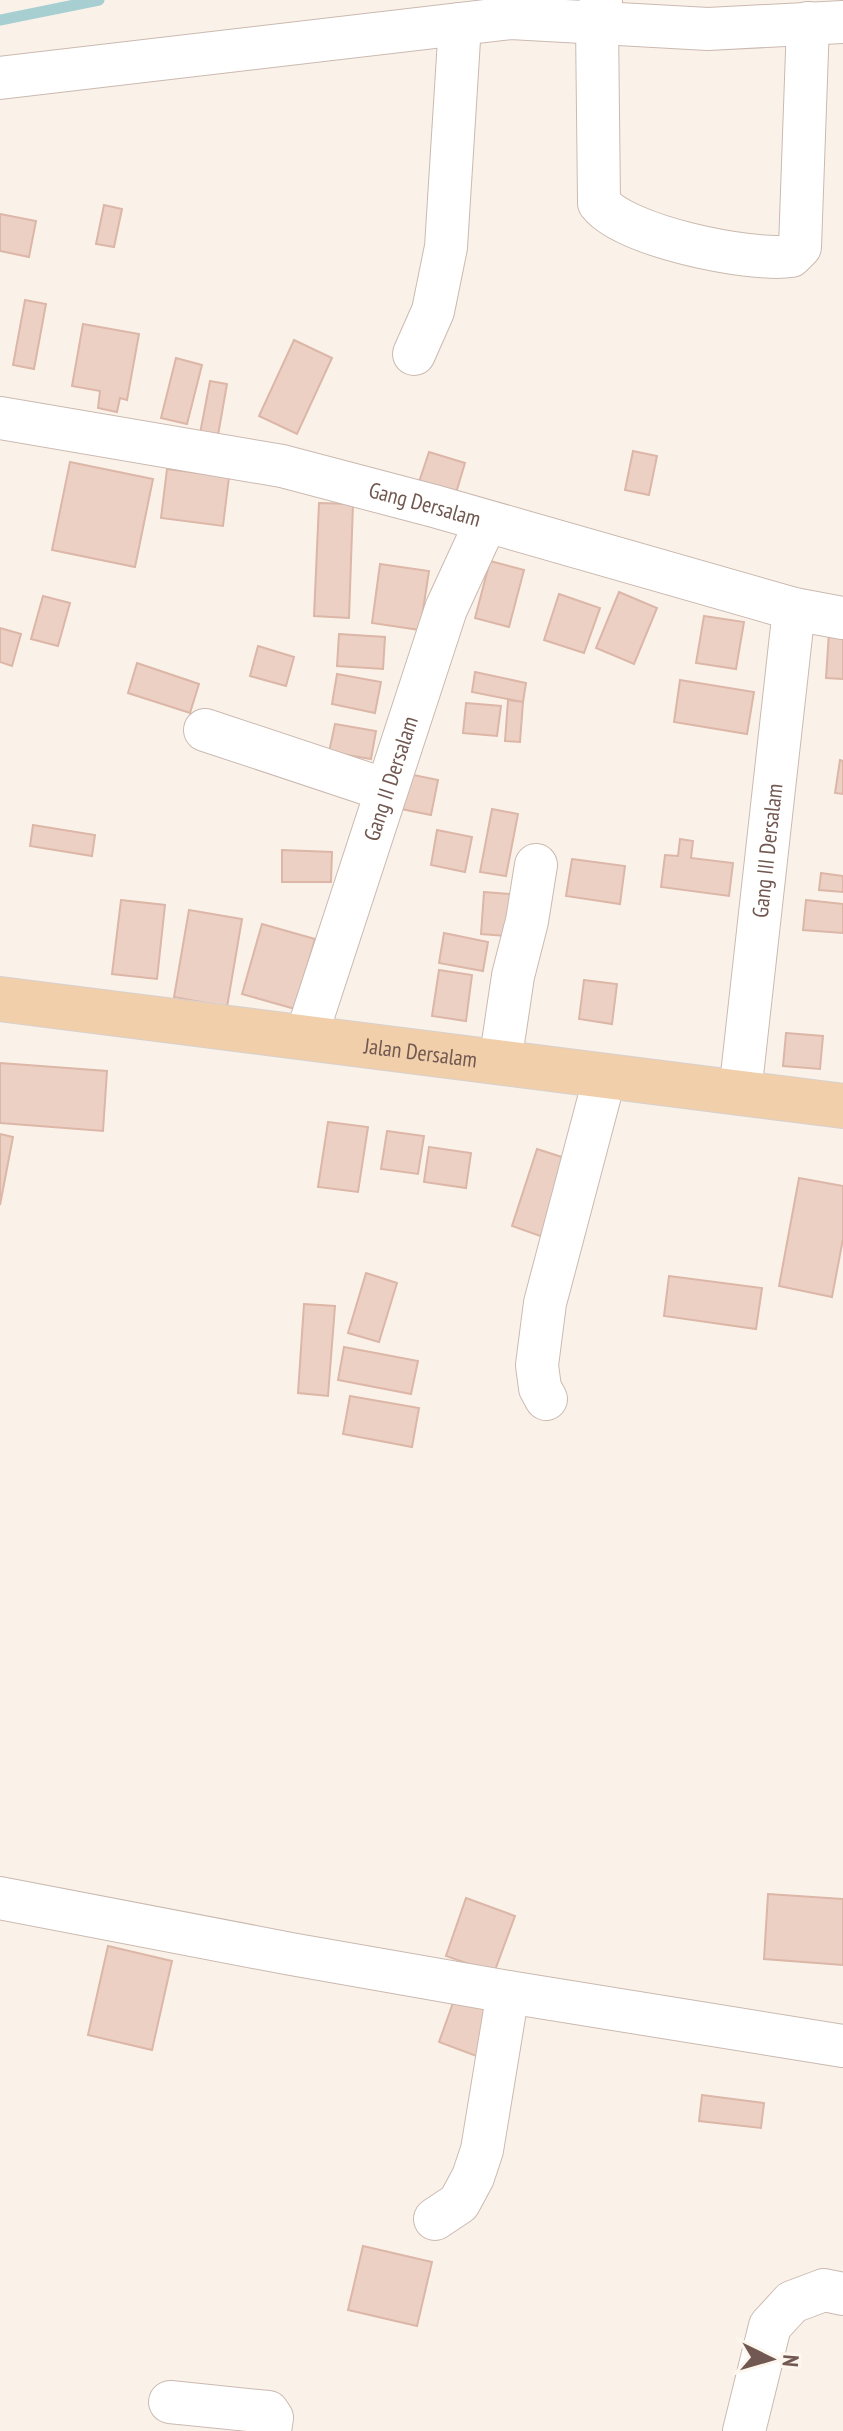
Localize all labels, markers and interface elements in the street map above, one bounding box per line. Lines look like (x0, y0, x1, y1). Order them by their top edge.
street label: Gang Dersalam (366, 476, 484, 533)
street label: Gang II Dersalam (357, 713, 424, 844)
street label: Gang III Dersalam (746, 782, 788, 919)
street label: Jalan Dersalam (362, 1031, 479, 1073)
north arrow (731, 2319, 811, 2399)
text: N (776, 2354, 805, 2368)

